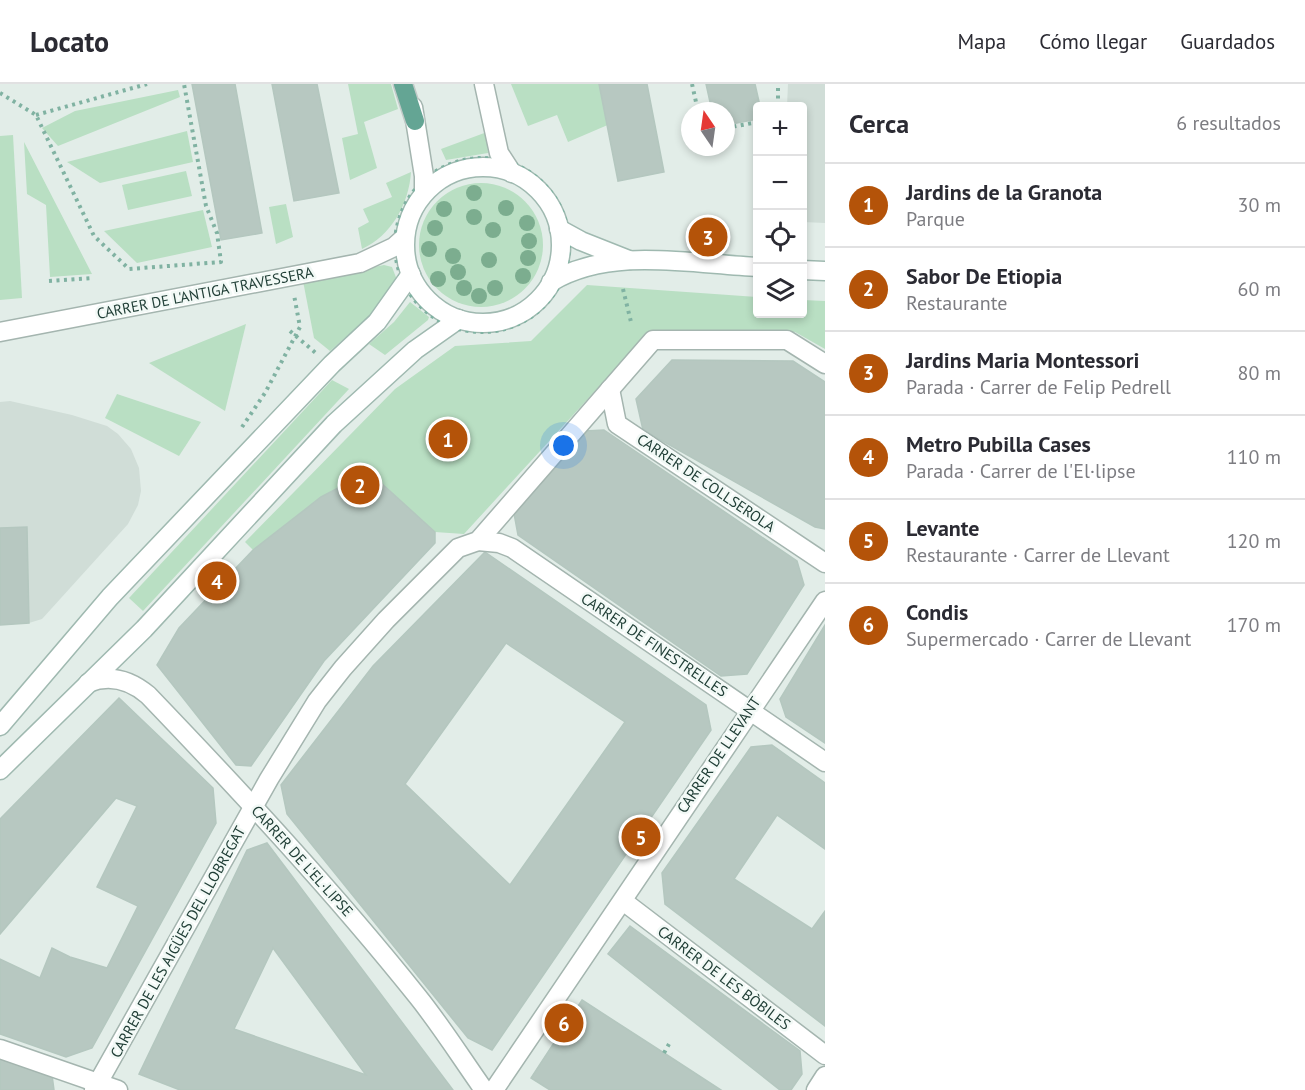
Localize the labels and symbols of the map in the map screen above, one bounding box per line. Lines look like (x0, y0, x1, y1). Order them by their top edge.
north arrow (681, 102, 735, 156)
pin: 3 (688, 214, 728, 260)
street label: CARRER DE L'ANTIGA TRAVESSERA (95, 262, 315, 323)
pin: 1 (428, 416, 468, 462)
street label: CARRER DE COLLSEROLA (634, 429, 779, 536)
your location (549, 431, 578, 460)
pin: 2 (340, 462, 380, 508)
pin: 4 (198, 558, 236, 604)
street label: CARRER DE FINESTRELLES (577, 588, 731, 701)
street label: CARRER DE LLEVANT (673, 692, 765, 816)
street label: CARRER DE L'EL·LIPSE (247, 801, 357, 920)
pin: 5 (622, 814, 660, 860)
street label: CARRER DE LES AIGÜES DEL LLOBREGAT (106, 822, 250, 1061)
street label: CARRER DE LES BÒBILES (654, 921, 794, 1034)
pin: 6 (544, 1000, 584, 1046)

